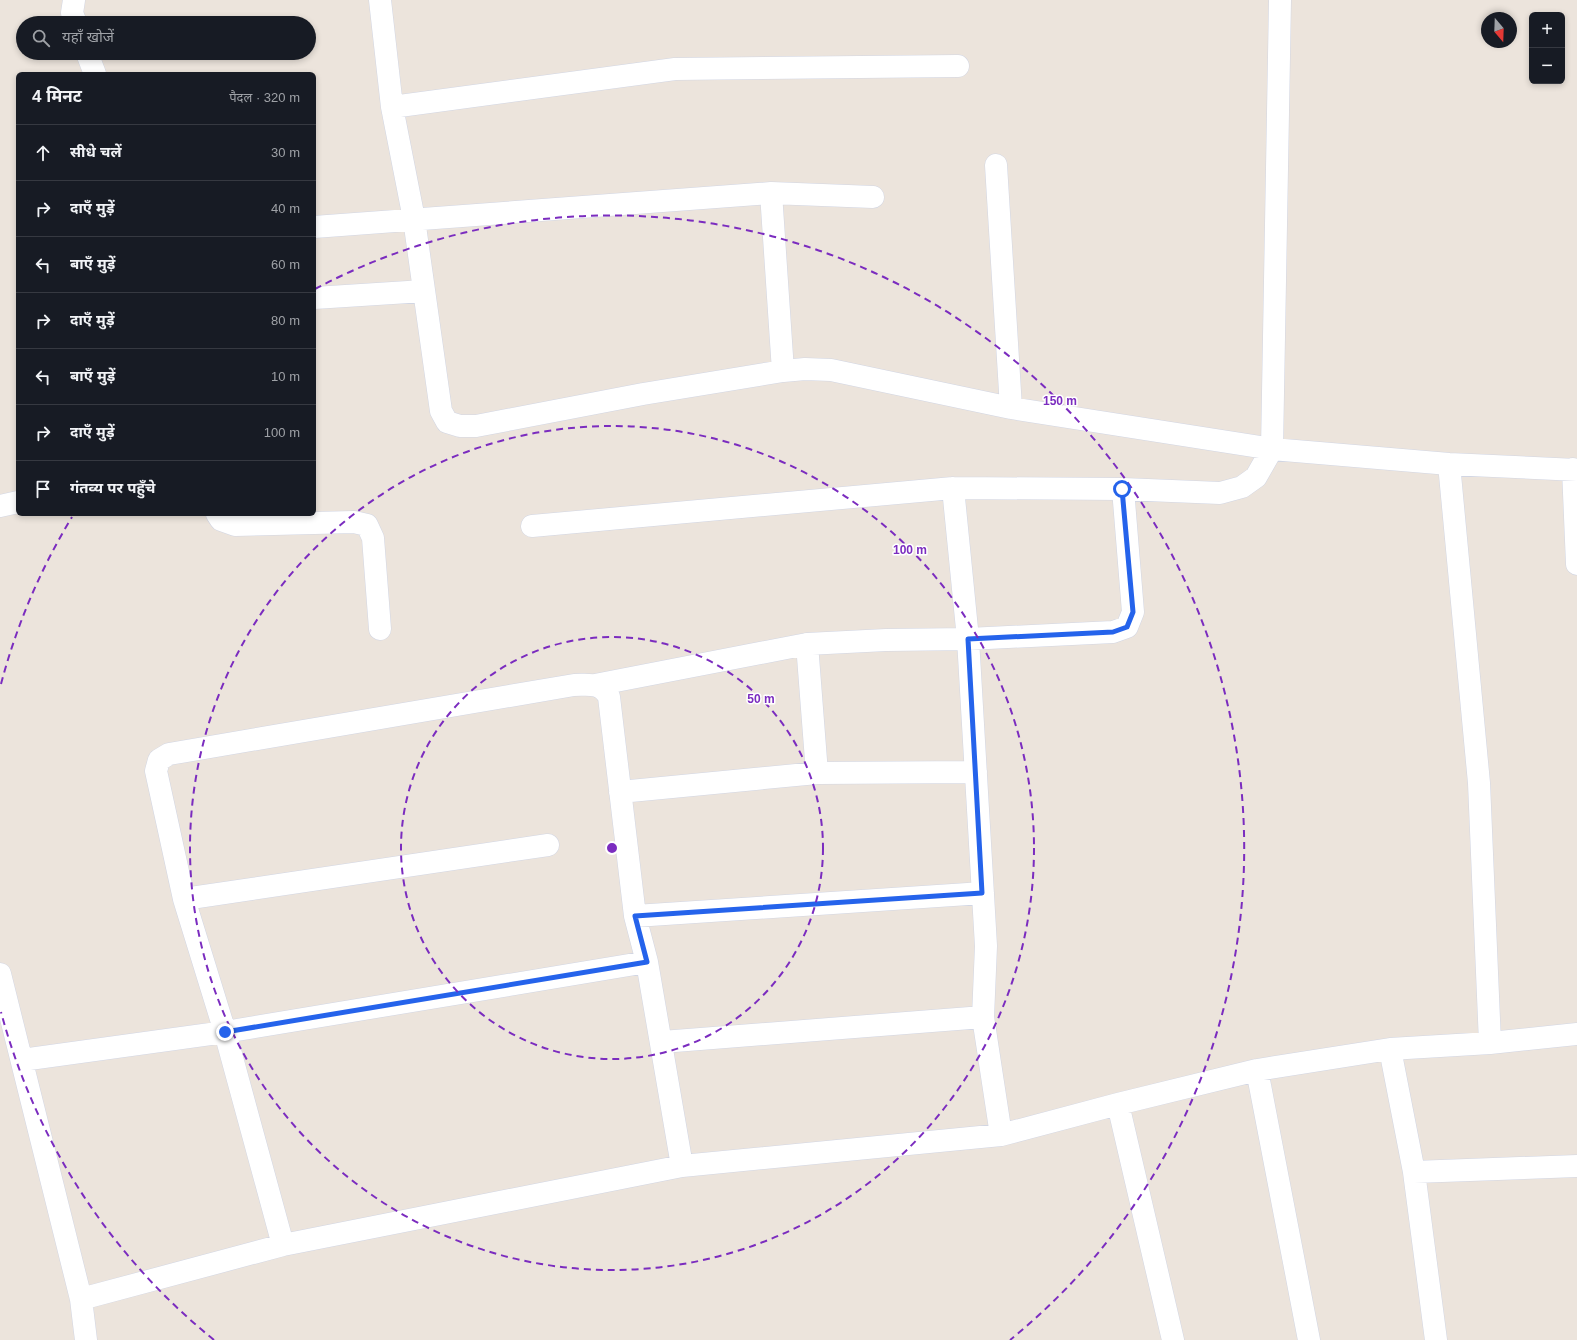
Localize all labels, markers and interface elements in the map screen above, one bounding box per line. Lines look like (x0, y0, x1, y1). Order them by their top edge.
north arrow (1481, 12, 1517, 48)
map controls (1529, 12, 1565, 84)
button: + (1529, 12, 1565, 48)
search box (16, 16, 316, 60)
icon: search (30, 27, 52, 49)
text: यहाँ खोजें (62, 28, 114, 45)
button: − (1529, 48, 1565, 84)
text: 4 मिनट (32, 87, 82, 106)
text: पैदल · 320 m (229, 90, 300, 105)
icon: ahead (32, 142, 54, 164)
text: सीधे चलें (70, 143, 121, 160)
text: 30 m (271, 145, 300, 160)
icon: right (32, 198, 54, 220)
text: दाएँ मुड़ें (70, 199, 114, 216)
text: 40 m (271, 201, 300, 216)
icon: left (32, 254, 54, 276)
text: बाएँ मुड़ें (70, 255, 115, 272)
text: 60 m (271, 257, 300, 272)
icon: right (32, 310, 54, 332)
text: दाएँ मुड़ें (70, 311, 114, 328)
text: 80 m (271, 313, 300, 328)
icon: left (32, 366, 54, 388)
text: बाएँ मुड़ें (70, 367, 115, 384)
text: 10 m (271, 369, 300, 384)
text: 150 m (1043, 394, 1077, 408)
icon: right (32, 422, 54, 444)
text: दाएँ मुड़ें (70, 423, 114, 440)
text: 100 m (264, 425, 300, 440)
icon: arrive (32, 478, 54, 500)
text: गंतव्य पर पहुँचे (70, 479, 155, 496)
route start (1113, 480, 1131, 498)
text: 100 m (893, 543, 927, 557)
text: 50 m (747, 692, 775, 706)
centre of rings (605, 841, 619, 855)
route end (216, 1023, 234, 1041)

